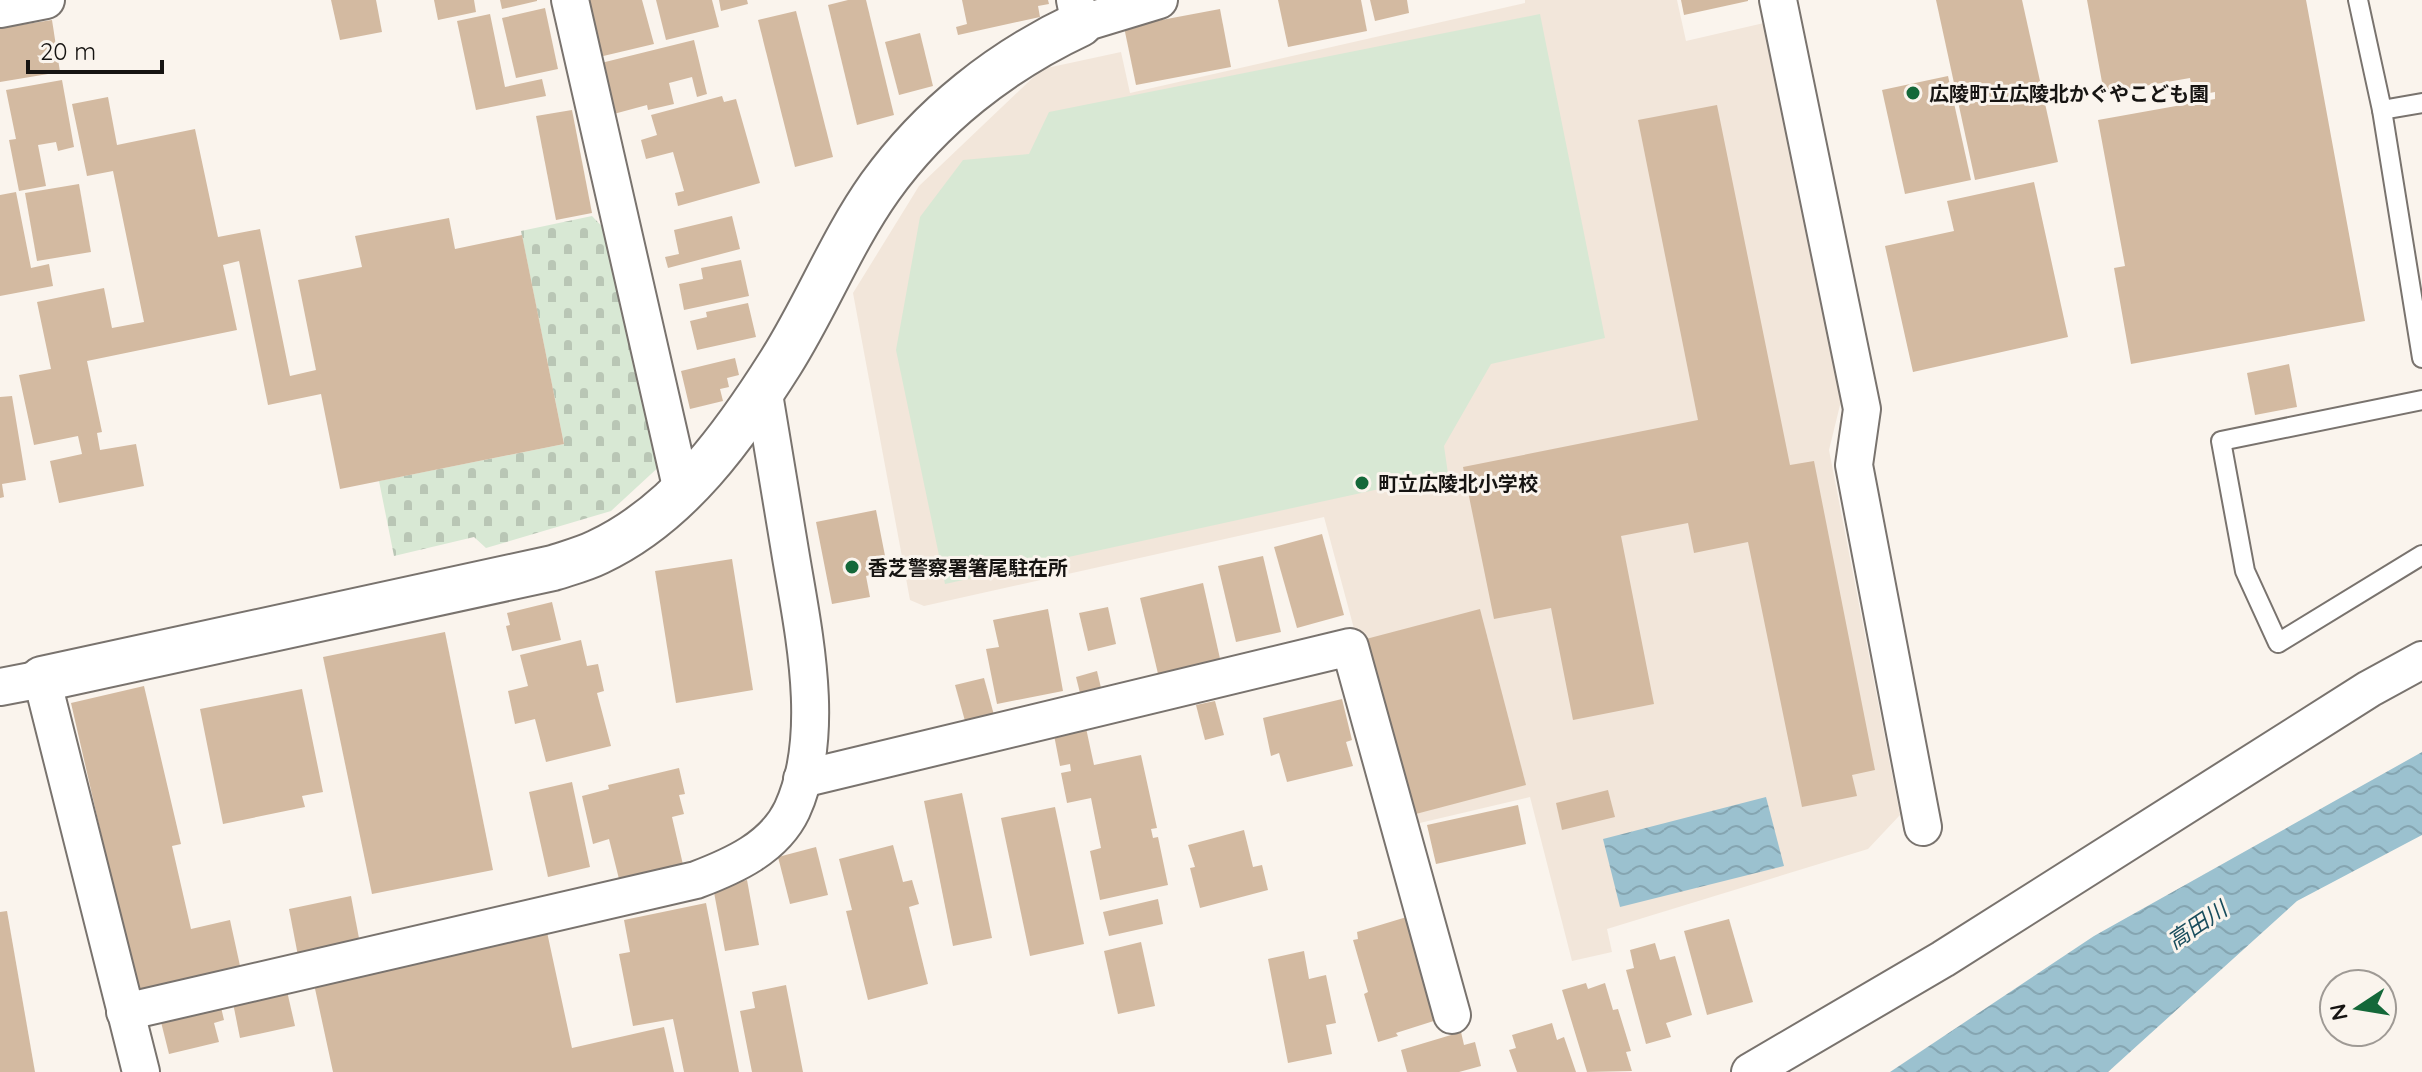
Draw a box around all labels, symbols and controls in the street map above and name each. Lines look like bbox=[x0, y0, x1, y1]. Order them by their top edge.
scale bar bbox=[28, 24, 162, 74]
text: 20 m bbox=[40, 36, 96, 66]
place label: 広陵町立広陵北かぐやこども園 bbox=[1929, 81, 2209, 106]
marker: 広陵町立広陵北かぐやこども園 bbox=[1904, 84, 1922, 102]
place label: 町立広陵北小学校 bbox=[1378, 471, 1538, 496]
marker: 町立広陵北小学校 bbox=[1353, 474, 1371, 492]
place label: 香芝警察署箸尾駐在所 bbox=[868, 555, 1068, 580]
marker: 香芝警察署箸尾駐在所 bbox=[843, 558, 861, 576]
water label: 高田川 bbox=[2162, 894, 2234, 955]
north arrow bbox=[2318, 968, 2398, 1048]
text: N bbox=[2323, 1001, 2354, 1023]

